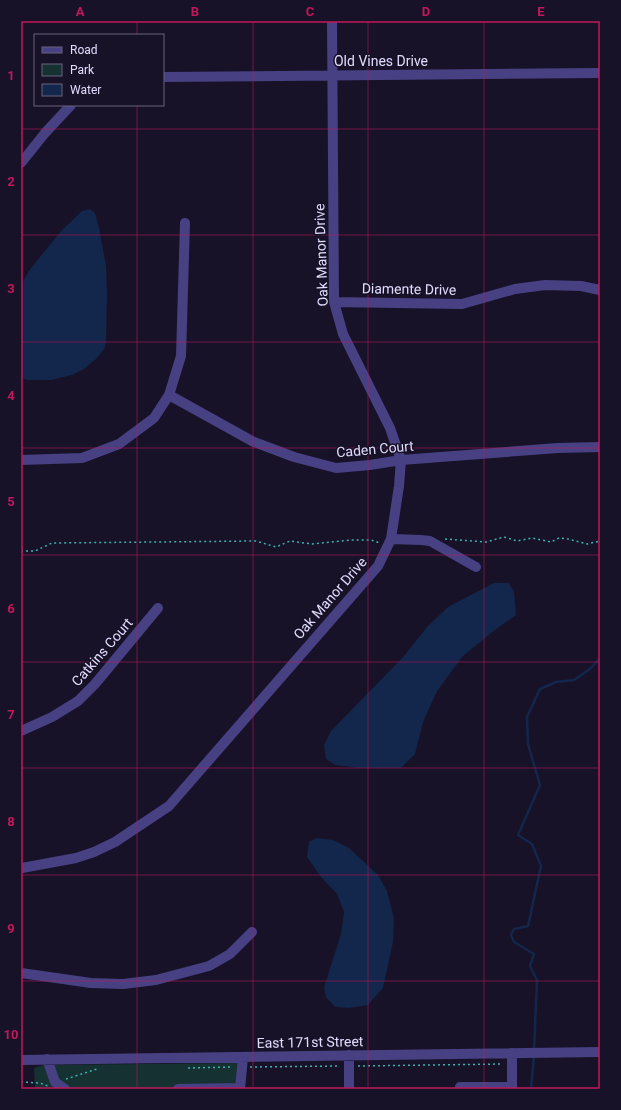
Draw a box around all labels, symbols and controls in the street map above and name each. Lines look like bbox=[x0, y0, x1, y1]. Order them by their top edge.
text: A bbox=[76, 4, 85, 19]
text: B bbox=[191, 4, 199, 19]
text: C bbox=[306, 4, 315, 19]
text: D bbox=[422, 4, 430, 19]
text: E bbox=[537, 4, 545, 19]
legend bbox=[34, 34, 164, 106]
text: Road bbox=[70, 43, 98, 57]
street label: Old Vines Drive bbox=[334, 53, 428, 69]
text: Park bbox=[70, 63, 95, 77]
text: 1 bbox=[7, 68, 15, 83]
text: Water bbox=[70, 83, 101, 97]
text: 2 bbox=[7, 174, 15, 189]
street label: Oak Manor Drive bbox=[311, 203, 331, 307]
street label: Diamente Drive bbox=[362, 280, 456, 298]
text: 3 bbox=[7, 281, 15, 296]
text: 4 bbox=[7, 388, 15, 403]
street label: Caden Court bbox=[336, 438, 415, 460]
text: 5 bbox=[7, 494, 15, 509]
street label: Oak Manor Drive bbox=[290, 554, 370, 642]
text: 6 bbox=[7, 601, 15, 616]
street label: Catkins Court bbox=[68, 614, 136, 689]
text: 7 bbox=[7, 707, 15, 722]
text: 8 bbox=[7, 814, 15, 829]
text: 9 bbox=[7, 921, 15, 936]
text: 10 bbox=[4, 1027, 18, 1042]
street label: East 171st Street bbox=[257, 1033, 364, 1051]

